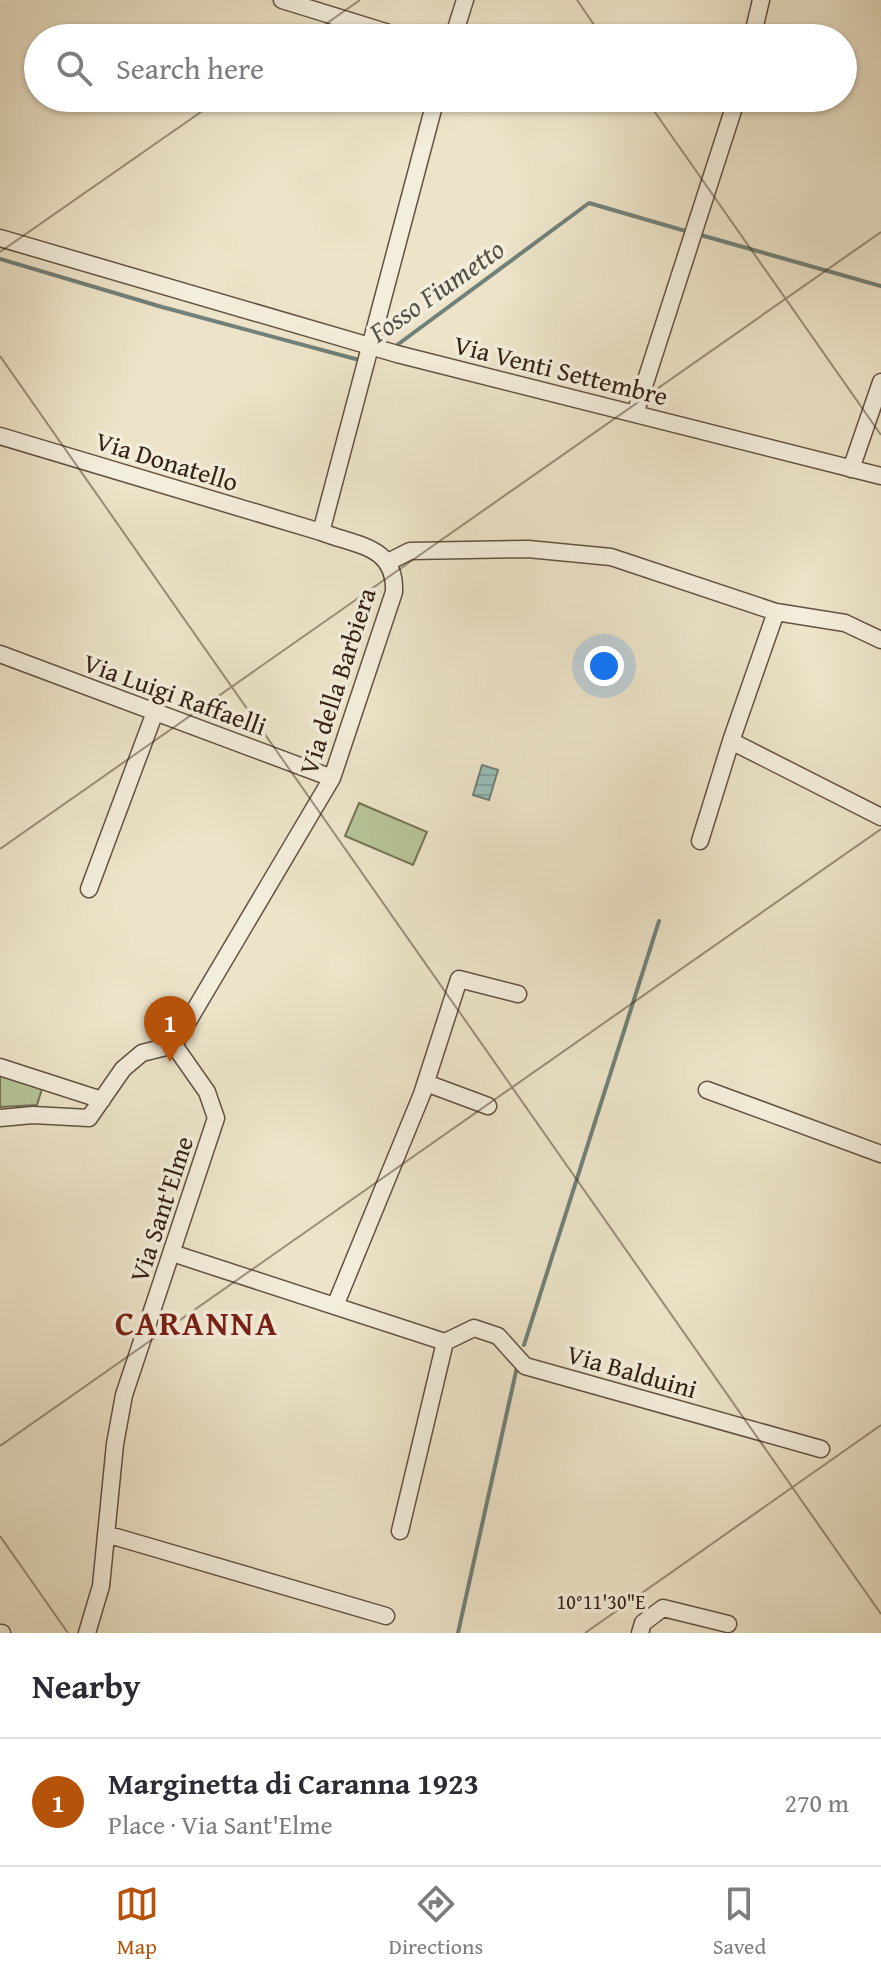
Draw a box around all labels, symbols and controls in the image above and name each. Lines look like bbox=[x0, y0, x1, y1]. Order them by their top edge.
search box bbox=[24, 24, 857, 112]
icon: search bbox=[52, 46, 96, 90]
text: Search here bbox=[116, 46, 264, 90]
water label: Fosso Fiumetto bbox=[359, 228, 512, 352]
street label: Via Venti Settembre bbox=[450, 325, 672, 415]
street label: Via Donatello bbox=[91, 421, 243, 501]
street label: Via della Barbiera bbox=[288, 582, 386, 780]
street label: Via Luigi Raffaelli bbox=[78, 643, 272, 745]
your location bbox=[584, 646, 624, 686]
pin: 1 bbox=[144, 996, 196, 1062]
street label: Via Sant'Elme bbox=[119, 1131, 203, 1287]
district label: CARANNA bbox=[115, 1298, 279, 1347]
street label: Via Balduini bbox=[562, 1334, 702, 1408]
text: 10°11'30"E bbox=[557, 1587, 645, 1616]
text: Nearby bbox=[32, 1661, 141, 1710]
text: Marginetta di Caranna 1923 bbox=[108, 1761, 479, 1805]
text: 1 bbox=[51, 1783, 65, 1822]
text: 270 m bbox=[784, 1783, 849, 1822]
text: Place · Via Sant'Elme bbox=[108, 1805, 333, 1844]
tab: Map bbox=[115, 1882, 159, 1962]
tab: Directions bbox=[389, 1882, 483, 1962]
tab: Saved bbox=[713, 1882, 766, 1962]

